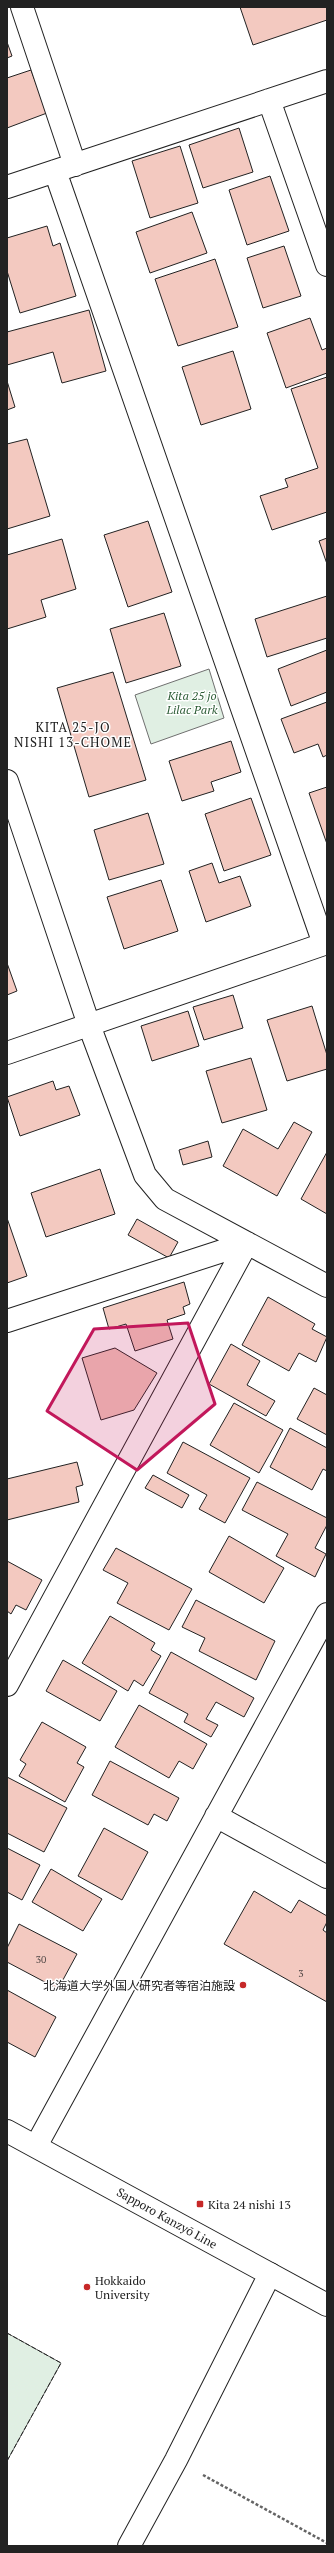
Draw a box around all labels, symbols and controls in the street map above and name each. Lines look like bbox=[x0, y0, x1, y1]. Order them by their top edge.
park label: Kita 25 jo Lilac Park bbox=[165, 688, 218, 717]
district label: KITA 25-JO NISHI 13-CHOME bbox=[14, 718, 132, 751]
house number: 30 bbox=[36, 1953, 46, 1966]
house number: 3 bbox=[298, 1967, 304, 1980]
place label: 北海道大学外国人研究者等宿泊施設 bbox=[43, 1978, 235, 1993]
marker: 北海道大学外国人研究者等宿泊施設 bbox=[238, 1980, 248, 1990]
street label: Sapporo Kanzyō Line bbox=[114, 2184, 220, 2252]
place label: Kita 24 nishi 13 bbox=[208, 2197, 291, 2212]
marker: Kita 24 nishi 13 bbox=[195, 2199, 205, 2209]
place label: Hokkaido University bbox=[95, 2273, 151, 2302]
marker: Hokkaido University bbox=[82, 2282, 92, 2292]

